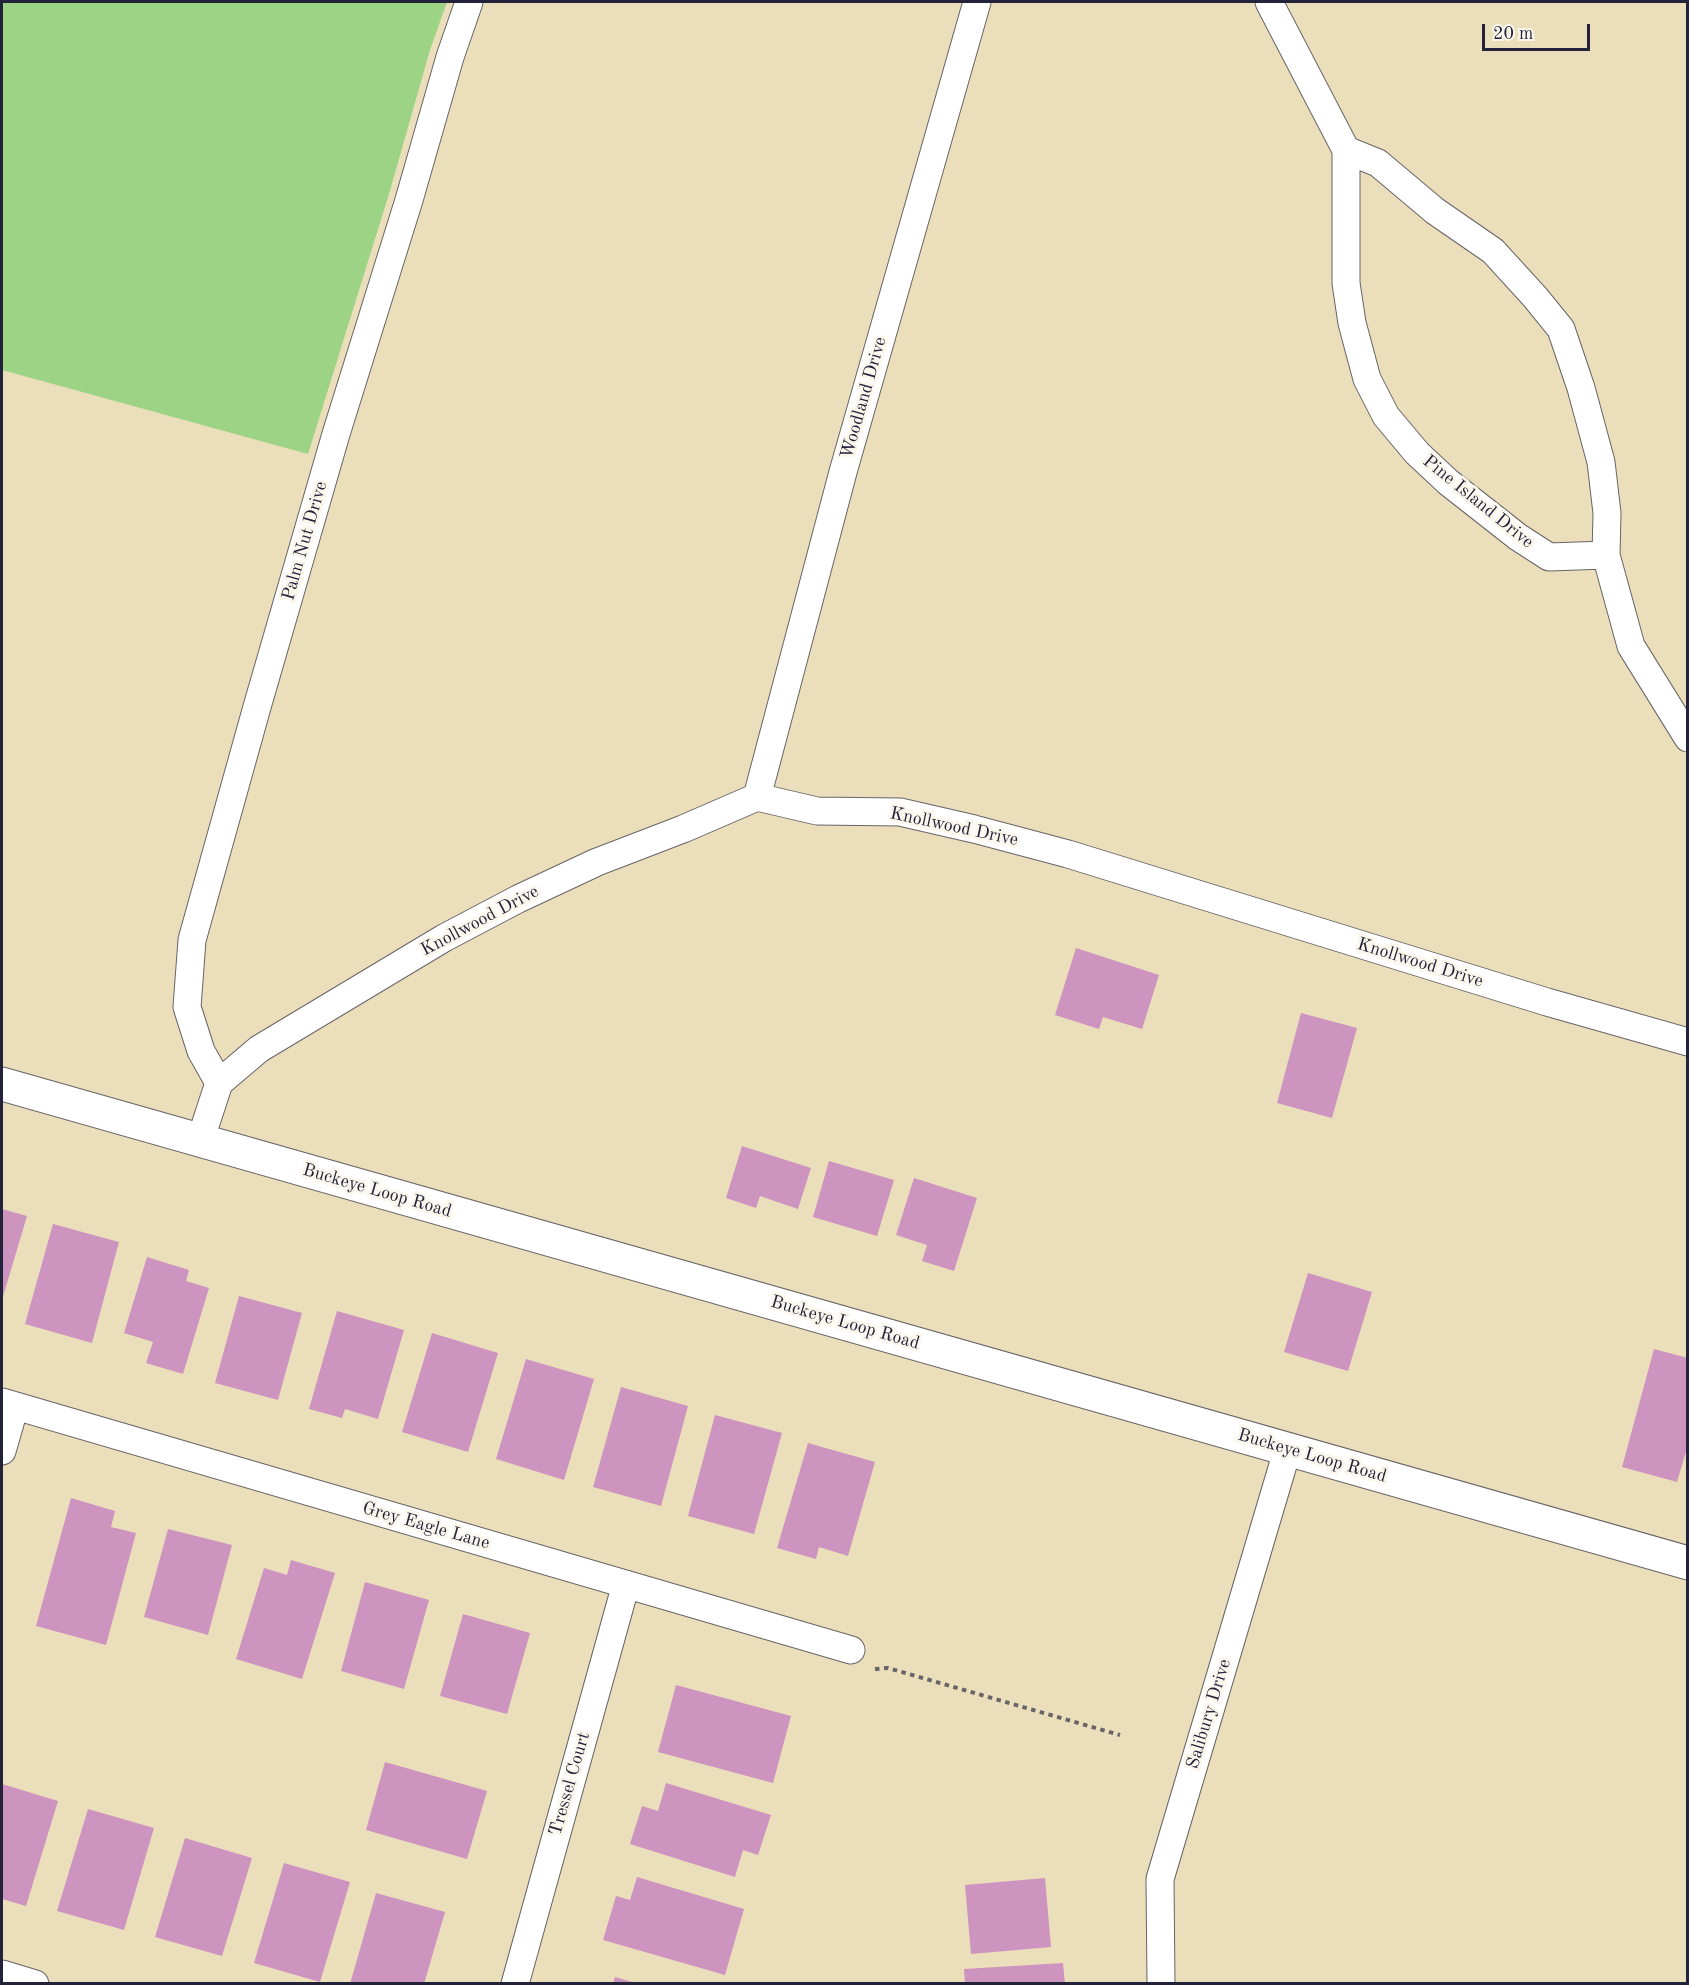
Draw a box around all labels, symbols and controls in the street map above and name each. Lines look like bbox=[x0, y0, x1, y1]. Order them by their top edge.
scale bar bbox=[1485, 12, 1593, 50]
text: 20 m bbox=[1493, 25, 1533, 43]
street label: Woodland Drive bbox=[836, 335, 892, 461]
street label: Pine Island Drive bbox=[1418, 451, 1538, 553]
street label: Palm Nut Drive bbox=[278, 479, 332, 603]
street label: Knollwood Drive bbox=[888, 803, 1020, 851]
street label: Knollwood Drive bbox=[417, 881, 543, 961]
street label: Knollwood Drive bbox=[1354, 934, 1486, 992]
street label: Buckeye Loop Road bbox=[300, 1159, 454, 1223]
street label: Buckeye Loop Road bbox=[768, 1291, 922, 1355]
street label: Buckeye Loop Road bbox=[1235, 1424, 1389, 1488]
street label: Grey Eagle Lane bbox=[360, 1498, 492, 1554]
street label: Salibury Drive bbox=[1182, 1656, 1236, 1772]
street label: Tressel Court bbox=[545, 1730, 595, 1838]

